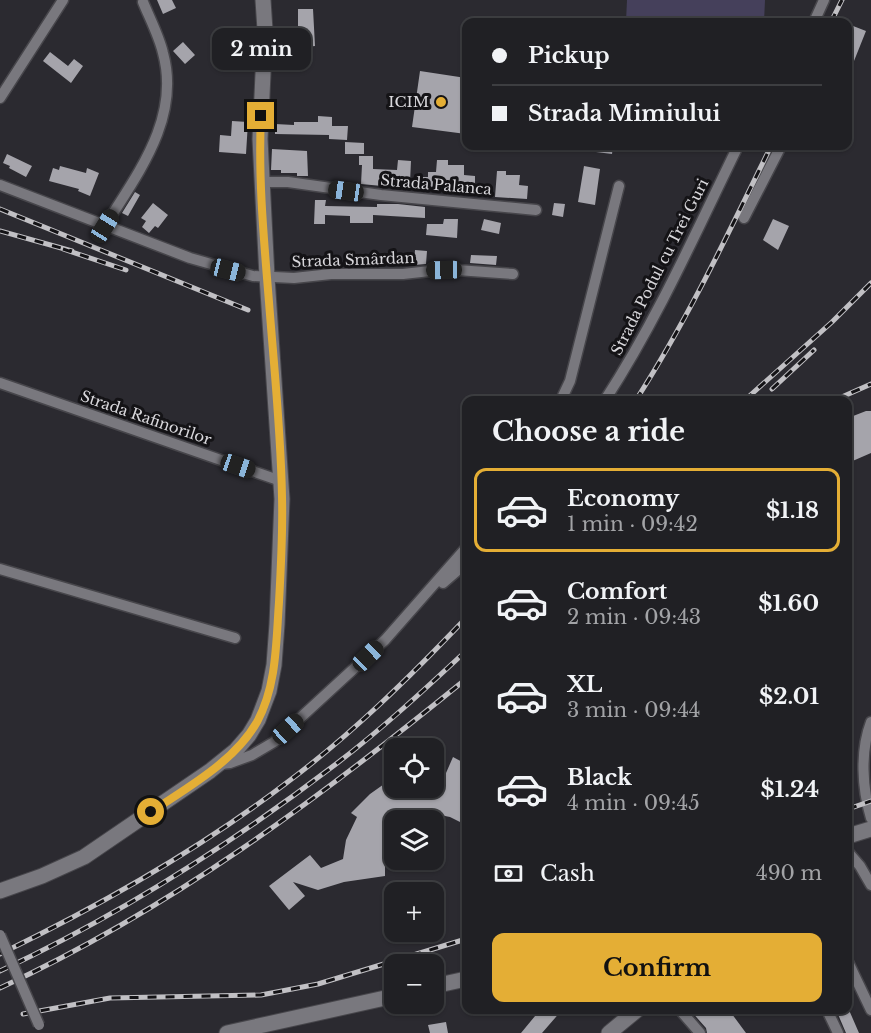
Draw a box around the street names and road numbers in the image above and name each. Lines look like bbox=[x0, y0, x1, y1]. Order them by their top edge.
street label: Strada Palanca bbox=[380, 170, 493, 199]
street label: Strada Podul cu Trei Guri bbox=[607, 175, 712, 358]
street label: Strada Smârdan bbox=[291, 248, 415, 271]
street label: Strada Rafinorilor bbox=[78, 386, 215, 449]

